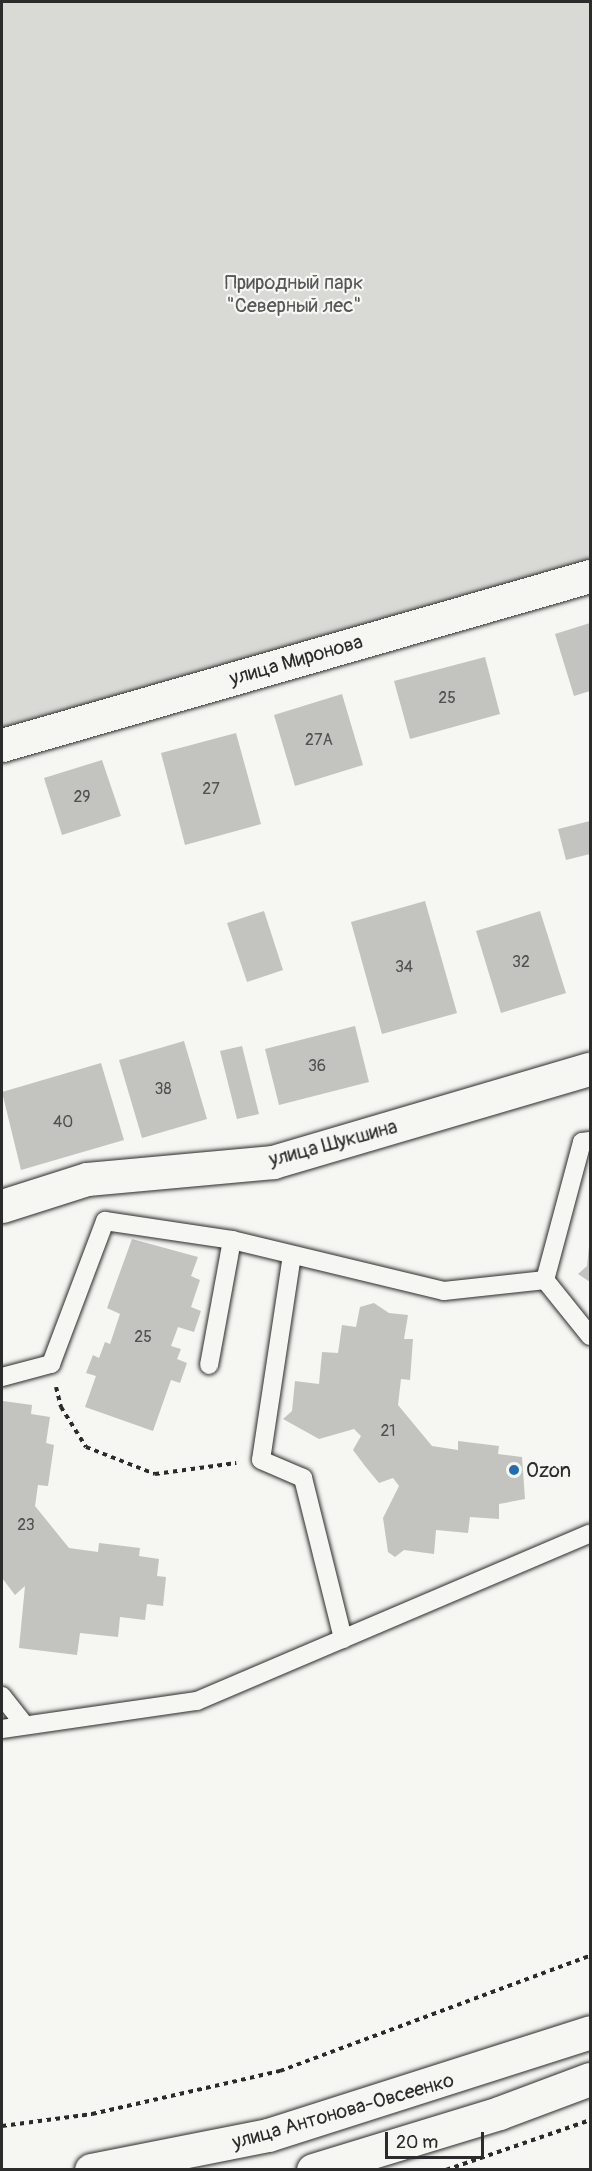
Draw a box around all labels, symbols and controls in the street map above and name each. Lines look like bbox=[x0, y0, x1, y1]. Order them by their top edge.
park label: Природный парк "Северный лес" bbox=[225, 271, 363, 318]
street label: улица Миронова bbox=[227, 630, 365, 690]
house number: 25 bbox=[438, 688, 456, 708]
house number: 27А bbox=[305, 730, 333, 750]
house number: 27 bbox=[202, 779, 220, 799]
house number: 29 bbox=[73, 787, 91, 807]
house number: 32 bbox=[512, 952, 530, 972]
house number: 34 bbox=[395, 957, 413, 977]
house number: 36 bbox=[308, 1056, 326, 1076]
house number: 38 bbox=[155, 1079, 171, 1099]
house number: 40 bbox=[53, 1112, 73, 1132]
street label: улица Шукшина bbox=[266, 1114, 400, 1172]
house number: 25 bbox=[134, 1327, 152, 1347]
house number: 21 bbox=[380, 1421, 396, 1441]
place label: Ozon bbox=[526, 1458, 571, 1482]
marker: Ozon bbox=[507, 1463, 521, 1477]
house number: 23 bbox=[17, 1515, 35, 1535]
street label: улица Антонова-Овсеенко bbox=[229, 2068, 457, 2154]
scale bar bbox=[388, 2120, 487, 2158]
text: 20 m bbox=[396, 2131, 438, 2154]

